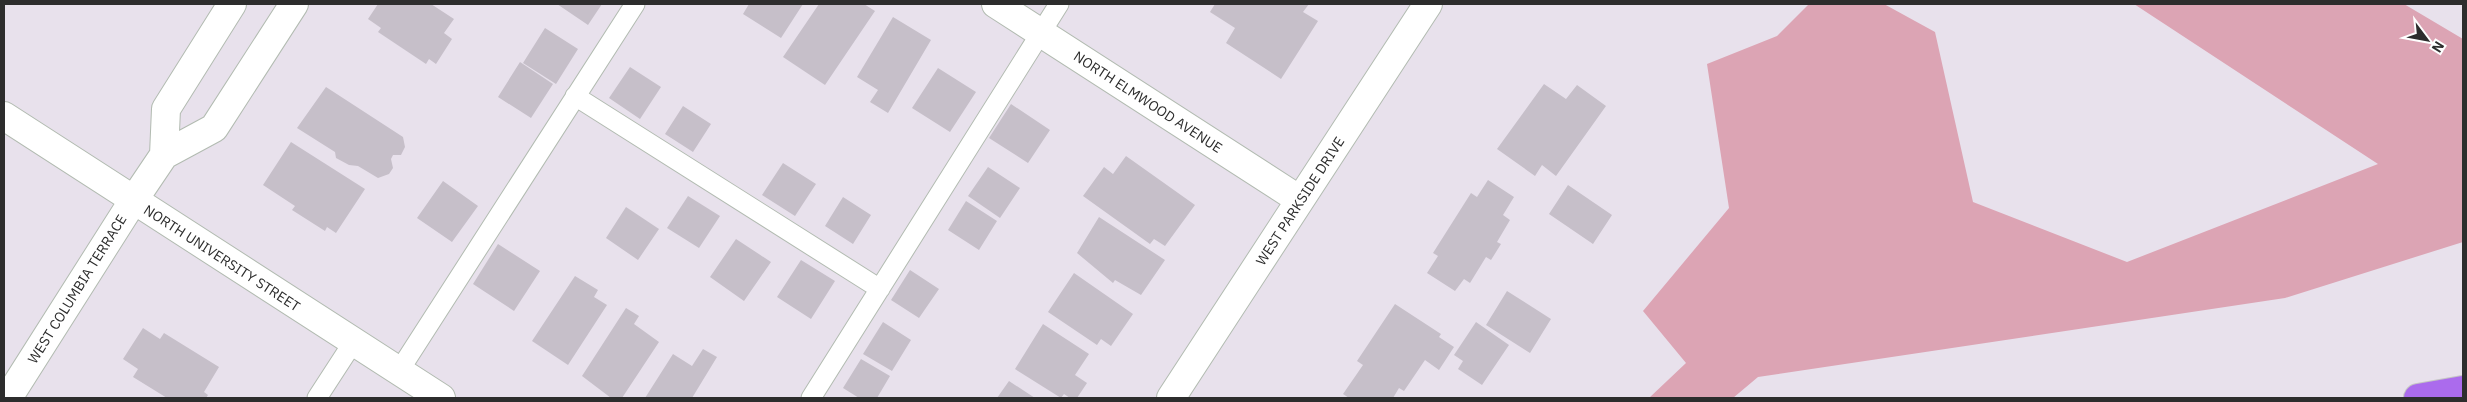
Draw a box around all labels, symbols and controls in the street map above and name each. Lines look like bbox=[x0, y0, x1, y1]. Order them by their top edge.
north arrow bbox=[2402, 15, 2452, 65]
text: N bbox=[2428, 38, 2448, 56]
street label: NORTH ELMWOOD AVENUE bbox=[1070, 47, 1226, 157]
street label: WEST PARKSIDE DRIVE bbox=[1252, 133, 1348, 269]
street label: NORTH UNIVERSITY STREET bbox=[140, 201, 304, 315]
street label: WEST COLUMBIA TERRACE bbox=[24, 211, 130, 367]

